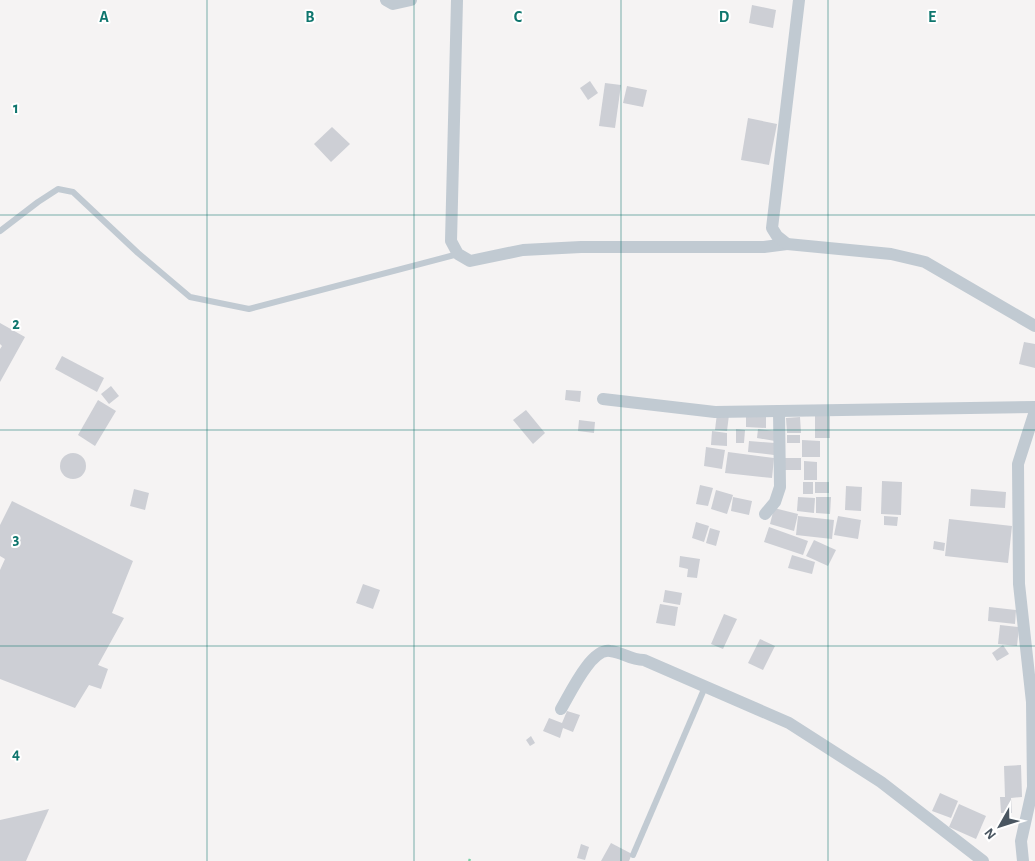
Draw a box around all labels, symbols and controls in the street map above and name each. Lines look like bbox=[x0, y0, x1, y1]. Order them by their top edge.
text: A bbox=[99, 9, 109, 25]
text: B bbox=[305, 9, 315, 25]
text: C bbox=[514, 9, 523, 25]
text: D bbox=[719, 9, 730, 25]
text: E bbox=[928, 9, 936, 25]
text: 1 bbox=[13, 100, 19, 116]
text: 2 bbox=[12, 316, 20, 332]
text: 3 bbox=[13, 531, 20, 547]
text: 4 bbox=[12, 746, 20, 762]
north arrow bbox=[975, 801, 1025, 851]
text: N bbox=[982, 825, 999, 842]

